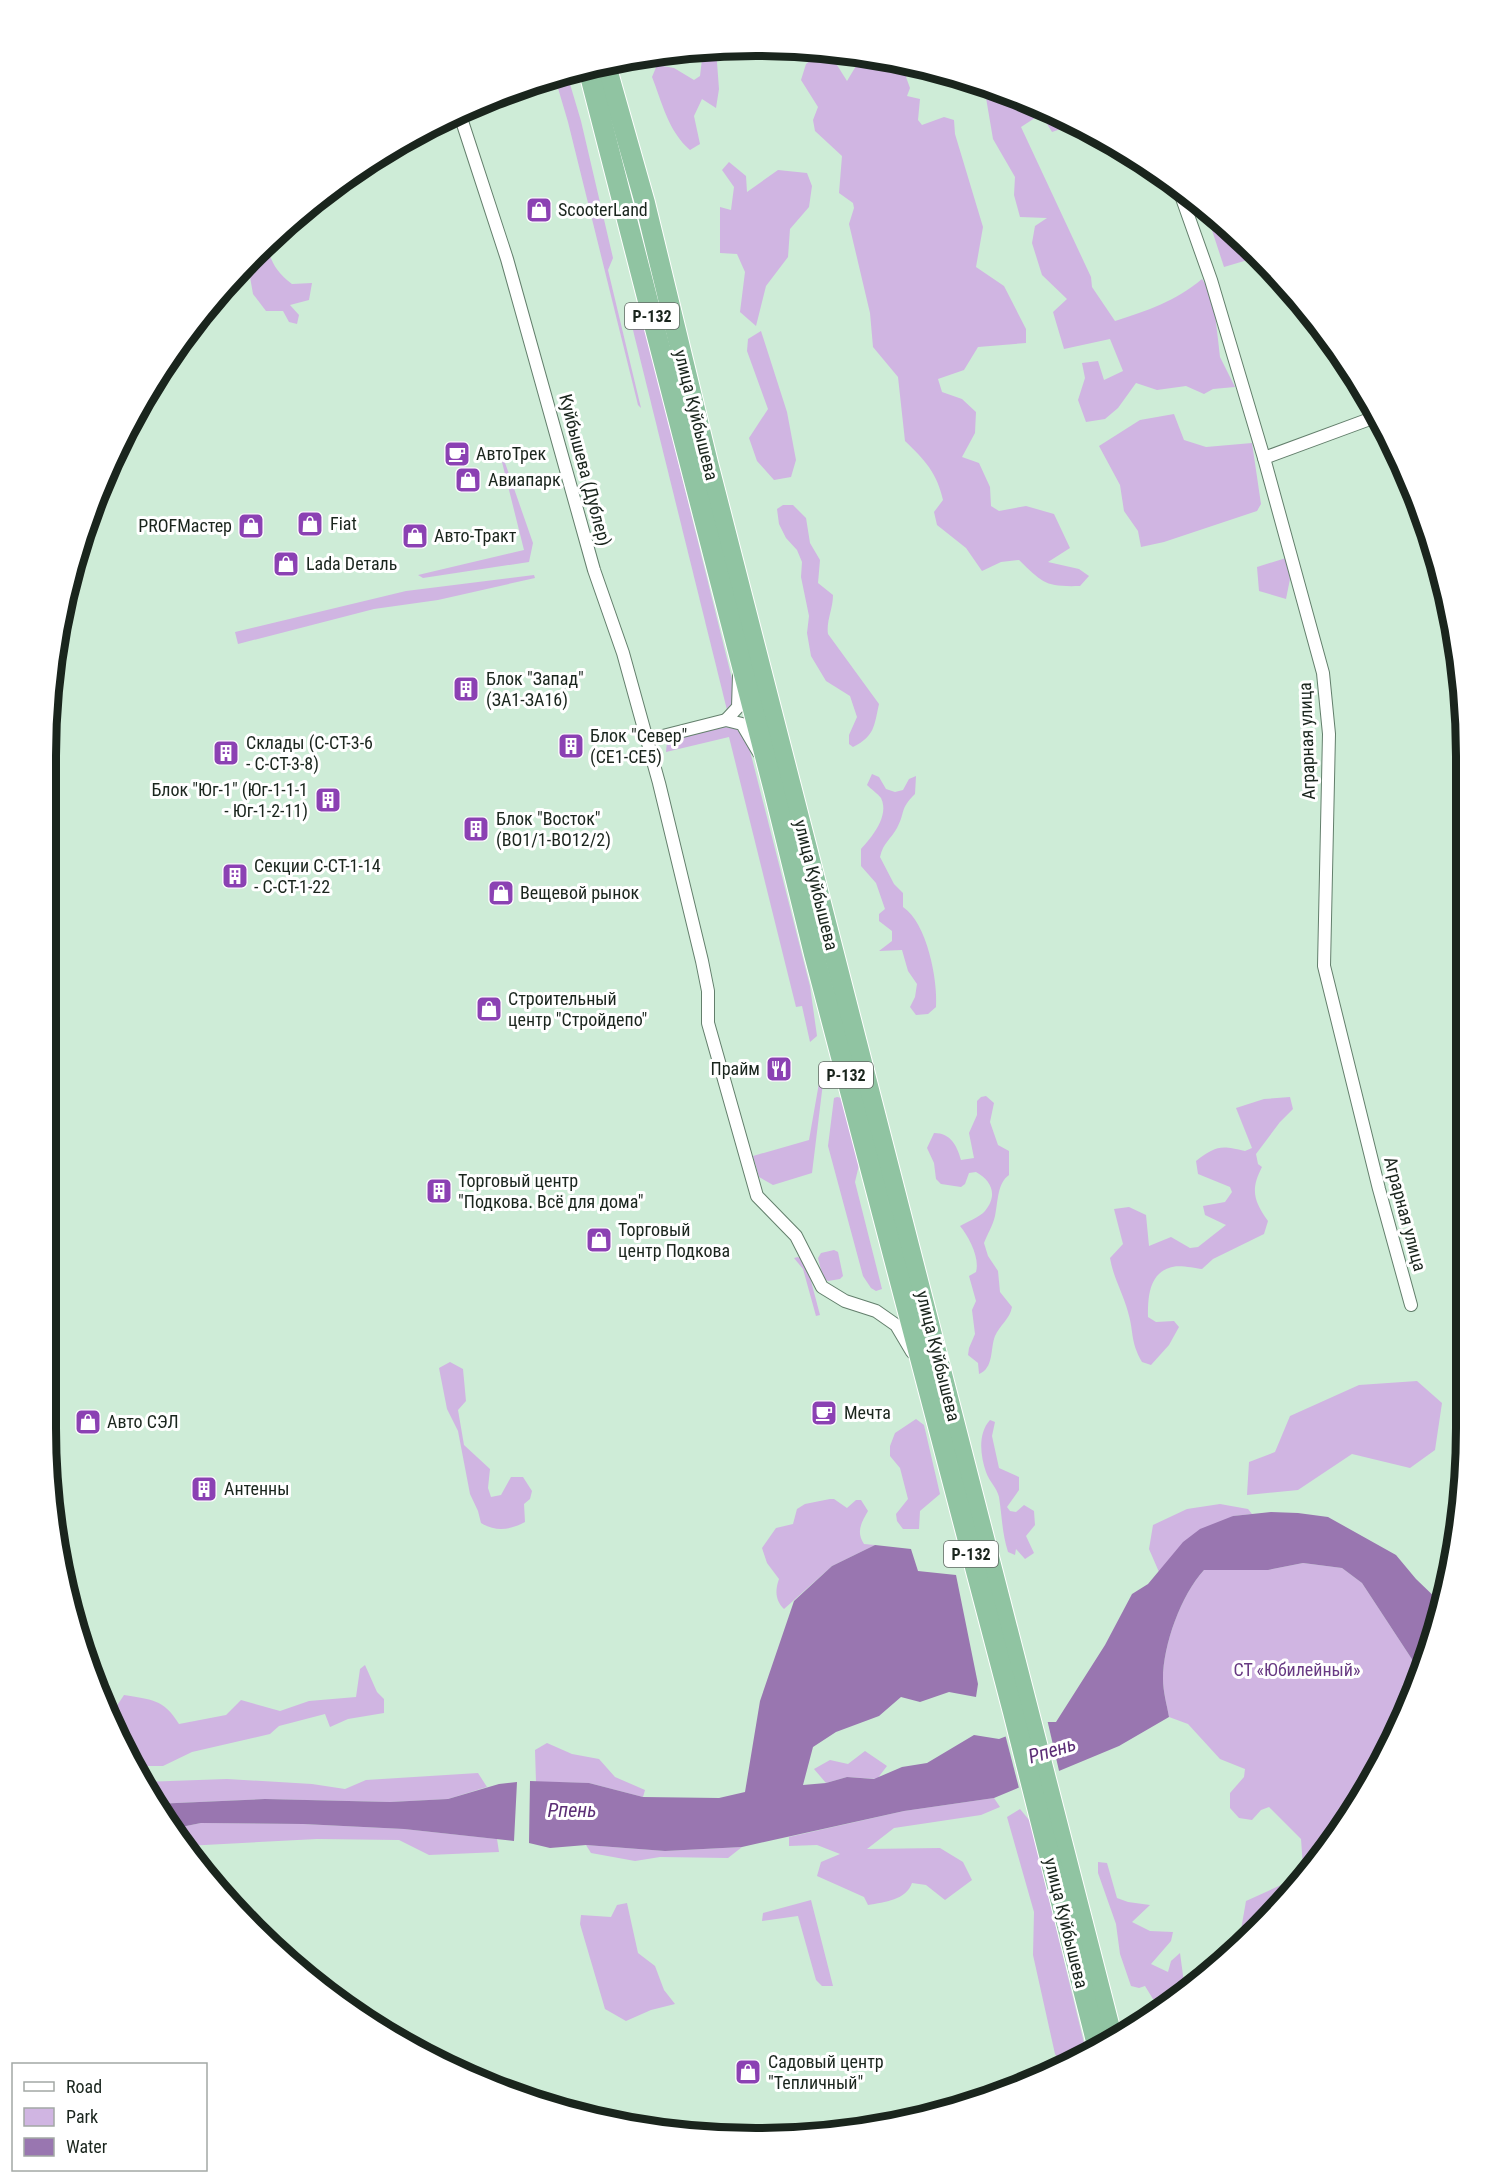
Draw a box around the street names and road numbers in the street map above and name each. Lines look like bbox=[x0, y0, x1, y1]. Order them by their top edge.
road number: Р-132 bbox=[625, 303, 679, 329]
street label: улица Куйбышева bbox=[670, 347, 723, 482]
street label: Куйбышева (Дублер) bbox=[554, 392, 616, 548]
street label: Аграрная улица bbox=[1294, 682, 1319, 800]
street label: улица Куйбышева bbox=[790, 817, 843, 952]
road number: Р-132 bbox=[819, 1062, 873, 1088]
street label: Аграрная улица bbox=[1380, 1154, 1431, 1273]
street label: улица Куйбышева bbox=[912, 1288, 965, 1423]
road number: Р-132 bbox=[944, 1541, 998, 1567]
street label: улица Куйбышева bbox=[1040, 1855, 1093, 1990]

